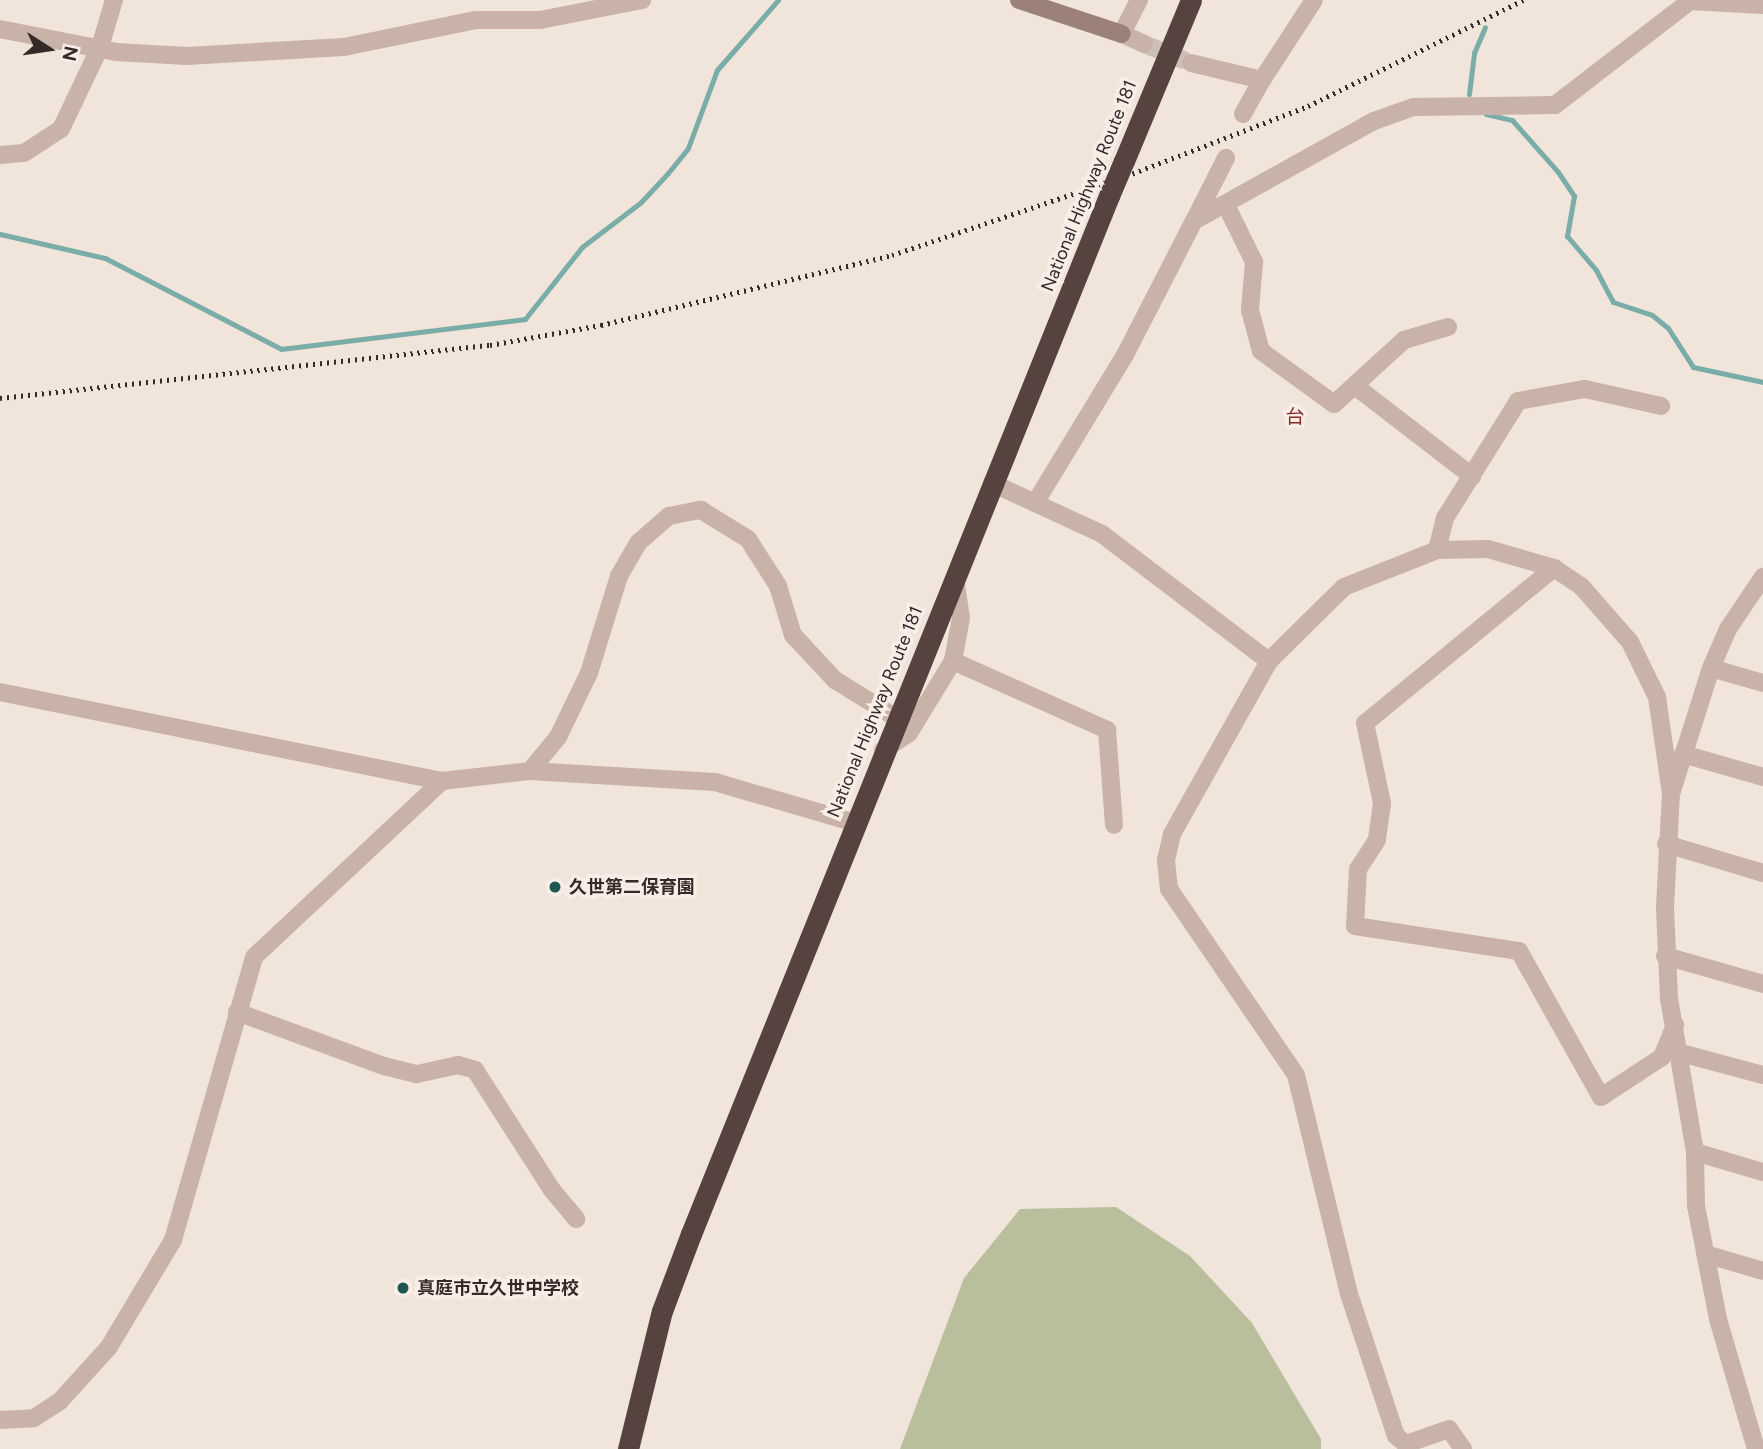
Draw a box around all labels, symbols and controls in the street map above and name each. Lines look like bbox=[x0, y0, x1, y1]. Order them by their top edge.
north arrow bbox=[14, 14, 84, 84]
text: N bbox=[57, 44, 83, 63]
street label: National Highway Route 181 bbox=[1037, 77, 1141, 295]
district label: 台 bbox=[1286, 406, 1304, 428]
street label: National Highway Route 181 bbox=[823, 603, 927, 821]
place label: 久世第二保育園 bbox=[569, 876, 695, 898]
marker: 久世第二保育園 bbox=[547, 879, 563, 895]
place label: 真庭市立久世中学校 bbox=[417, 1277, 579, 1299]
marker: 真庭市立久世中学校 bbox=[395, 1280, 411, 1296]

